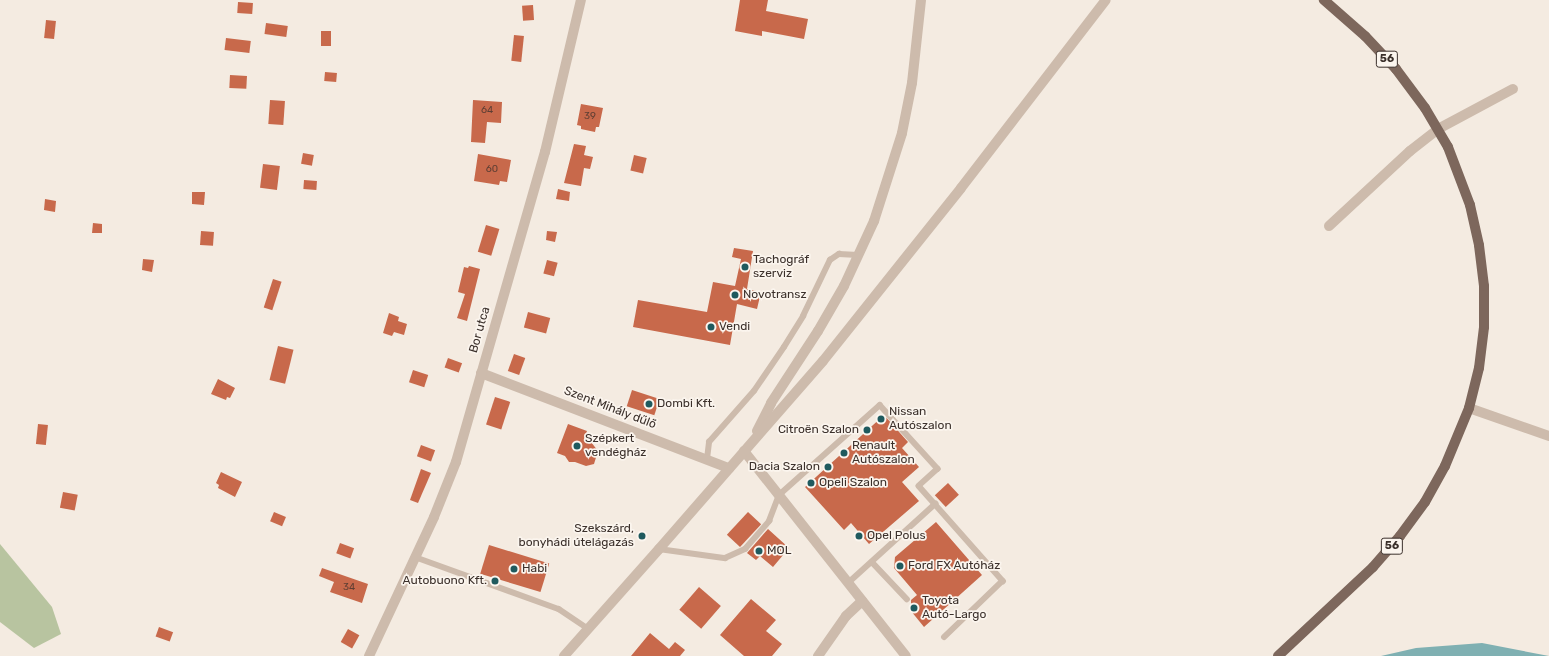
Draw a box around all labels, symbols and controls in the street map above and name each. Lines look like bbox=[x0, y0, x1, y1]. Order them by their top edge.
road number: 56 bbox=[1375, 50, 1399, 68]
house number: 64 bbox=[481, 105, 493, 117]
house number: 39 bbox=[584, 111, 596, 123]
house number: 60 bbox=[486, 164, 498, 176]
place label: Tachográf szerviz bbox=[753, 253, 809, 281]
marker: Tachográf szerviz bbox=[740, 262, 750, 272]
place label: Novotransz bbox=[743, 288, 807, 302]
marker: Novotransz bbox=[730, 290, 740, 300]
street label: Bor utca bbox=[467, 305, 493, 355]
place label: Vendi bbox=[719, 320, 750, 334]
marker: Vendi bbox=[706, 322, 716, 332]
street label: Szent Mihály dűlő bbox=[562, 384, 658, 432]
place label: Dombi Kft. bbox=[657, 397, 715, 411]
marker: Dombi Kft. bbox=[644, 399, 654, 409]
place label: Nissan Autószalon bbox=[889, 405, 952, 433]
marker: Nissan Autószalon bbox=[876, 414, 886, 424]
place label: Citroën Szalon bbox=[778, 423, 859, 437]
marker: Citroën Szalon bbox=[862, 425, 872, 435]
place label: Szépkert vendégház bbox=[585, 432, 646, 460]
place label: Renault Autószalon bbox=[852, 439, 915, 467]
marker: Szépkert vendégház bbox=[572, 441, 582, 451]
marker: Renault Autószalon bbox=[839, 448, 849, 458]
place label: Dacia Szalon bbox=[749, 460, 820, 474]
marker: Dacia Szalon bbox=[823, 462, 833, 472]
place label: Opeli Szalon bbox=[819, 476, 887, 490]
marker: Opeli Szalon bbox=[806, 478, 816, 488]
place label: Szekszárd, bonyhádi útelágazás bbox=[519, 522, 634, 550]
place label: Opel Polus bbox=[867, 529, 926, 543]
marker: Szekszárd, bonyhádi útelágazás bbox=[637, 531, 647, 541]
marker: Opel Polus bbox=[854, 531, 864, 541]
road number: 56 bbox=[1380, 537, 1404, 555]
place label: MOL bbox=[767, 544, 791, 558]
marker: MOL bbox=[754, 546, 764, 556]
place label: Ford FX Autóház bbox=[908, 559, 1001, 573]
marker: Ford FX Autóház bbox=[895, 561, 905, 571]
place label: Habi bbox=[522, 562, 547, 576]
marker: Habi bbox=[509, 564, 519, 574]
place label: Autobuono Kft. bbox=[403, 574, 487, 588]
marker: Autobuono Kft. bbox=[490, 576, 500, 586]
house number: 34 bbox=[343, 582, 355, 594]
place label: Toyota Autó-Largo bbox=[922, 594, 986, 622]
marker: Toyota Autó-Largo bbox=[909, 603, 919, 613]

